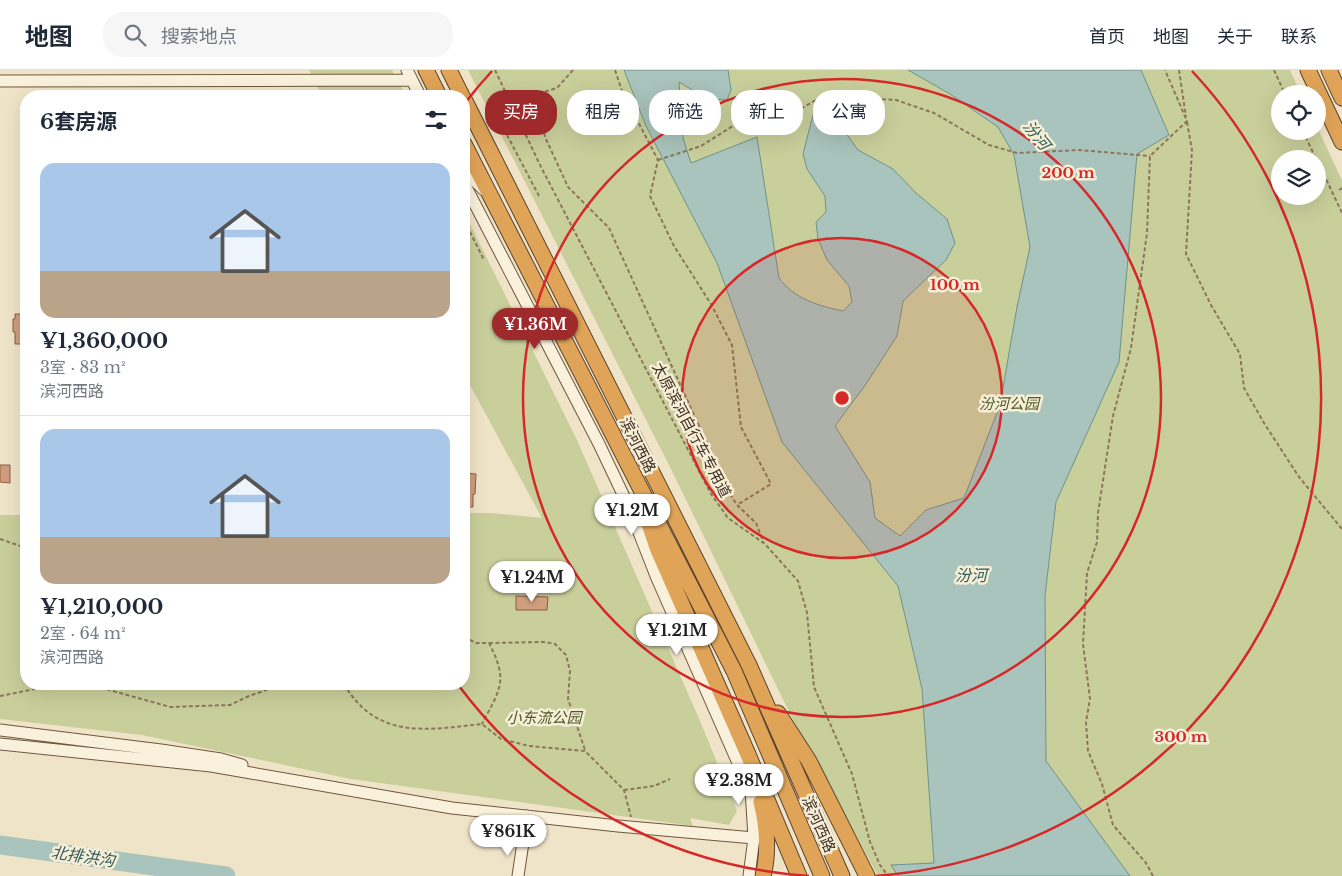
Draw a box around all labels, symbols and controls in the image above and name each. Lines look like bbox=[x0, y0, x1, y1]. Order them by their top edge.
search box bbox=[103, 12, 453, 57]
icon: search bbox=[121, 21, 149, 49]
text: 地图 bbox=[25, 22, 73, 51]
text: 搜索地点 bbox=[161, 25, 237, 48]
text: 首页 bbox=[1089, 26, 1125, 48]
text: 地图 bbox=[1153, 26, 1189, 48]
text: 关于 bbox=[1217, 26, 1253, 48]
text: 联系 bbox=[1281, 26, 1317, 48]
map controls bbox=[1271, 85, 1326, 205]
button: locate bbox=[1271, 85, 1326, 140]
chip: 买房 bbox=[485, 90, 557, 135]
chip: 租房 bbox=[567, 90, 639, 135]
chip: 筛选 bbox=[649, 90, 721, 135]
chip: 新上 bbox=[731, 90, 803, 135]
chip: 公寓 bbox=[813, 90, 885, 135]
icon: filters bbox=[422, 106, 450, 134]
text: 6套房源 bbox=[40, 109, 117, 135]
water label: 汾河 bbox=[1019, 116, 1057, 156]
button: layers bbox=[1271, 150, 1326, 205]
text: 200 m bbox=[1042, 163, 1095, 182]
icon: home bbox=[200, 196, 290, 286]
text: 100 m bbox=[930, 275, 980, 294]
pin: ¥1.36M bbox=[494, 308, 576, 350]
text: ¥1.36M bbox=[503, 314, 567, 334]
text: ¥1,360,000 bbox=[40, 328, 168, 354]
text: 3室 · 83 m² bbox=[40, 357, 125, 377]
street label: 太原滨河自行车专用道 bbox=[648, 359, 736, 501]
text: 滨河西路 bbox=[40, 381, 104, 401]
centre of rings bbox=[833, 389, 851, 407]
park label: 汾河公园 bbox=[979, 394, 1041, 413]
street label: 滨河西路 bbox=[616, 414, 660, 476]
icon: home bbox=[200, 461, 290, 551]
pin: ¥1.2M bbox=[597, 494, 667, 536]
text: ¥1.2M bbox=[605, 500, 659, 520]
pin: ¥1.24M bbox=[491, 560, 573, 603]
water label: 汾河 bbox=[955, 565, 990, 585]
text: ¥1.24M bbox=[500, 567, 564, 587]
text: ¥1,210,000 bbox=[40, 594, 163, 620]
pin: ¥1.21M bbox=[636, 614, 718, 656]
text: ¥1.21M bbox=[647, 620, 707, 640]
text: 2室 · 64 m² bbox=[40, 623, 126, 643]
text: 滨河西路 bbox=[40, 647, 104, 667]
park label: 小东流公园 bbox=[506, 708, 583, 727]
text: 300 m bbox=[1155, 727, 1208, 746]
pin: ¥2.38M bbox=[698, 764, 780, 806]
text: ¥2.38M bbox=[706, 770, 772, 790]
street label: 滨河西路 bbox=[798, 793, 840, 855]
pin: ¥861K bbox=[473, 814, 543, 857]
text: ¥861K bbox=[481, 821, 535, 841]
water label: 北排洪沟 bbox=[50, 842, 118, 871]

